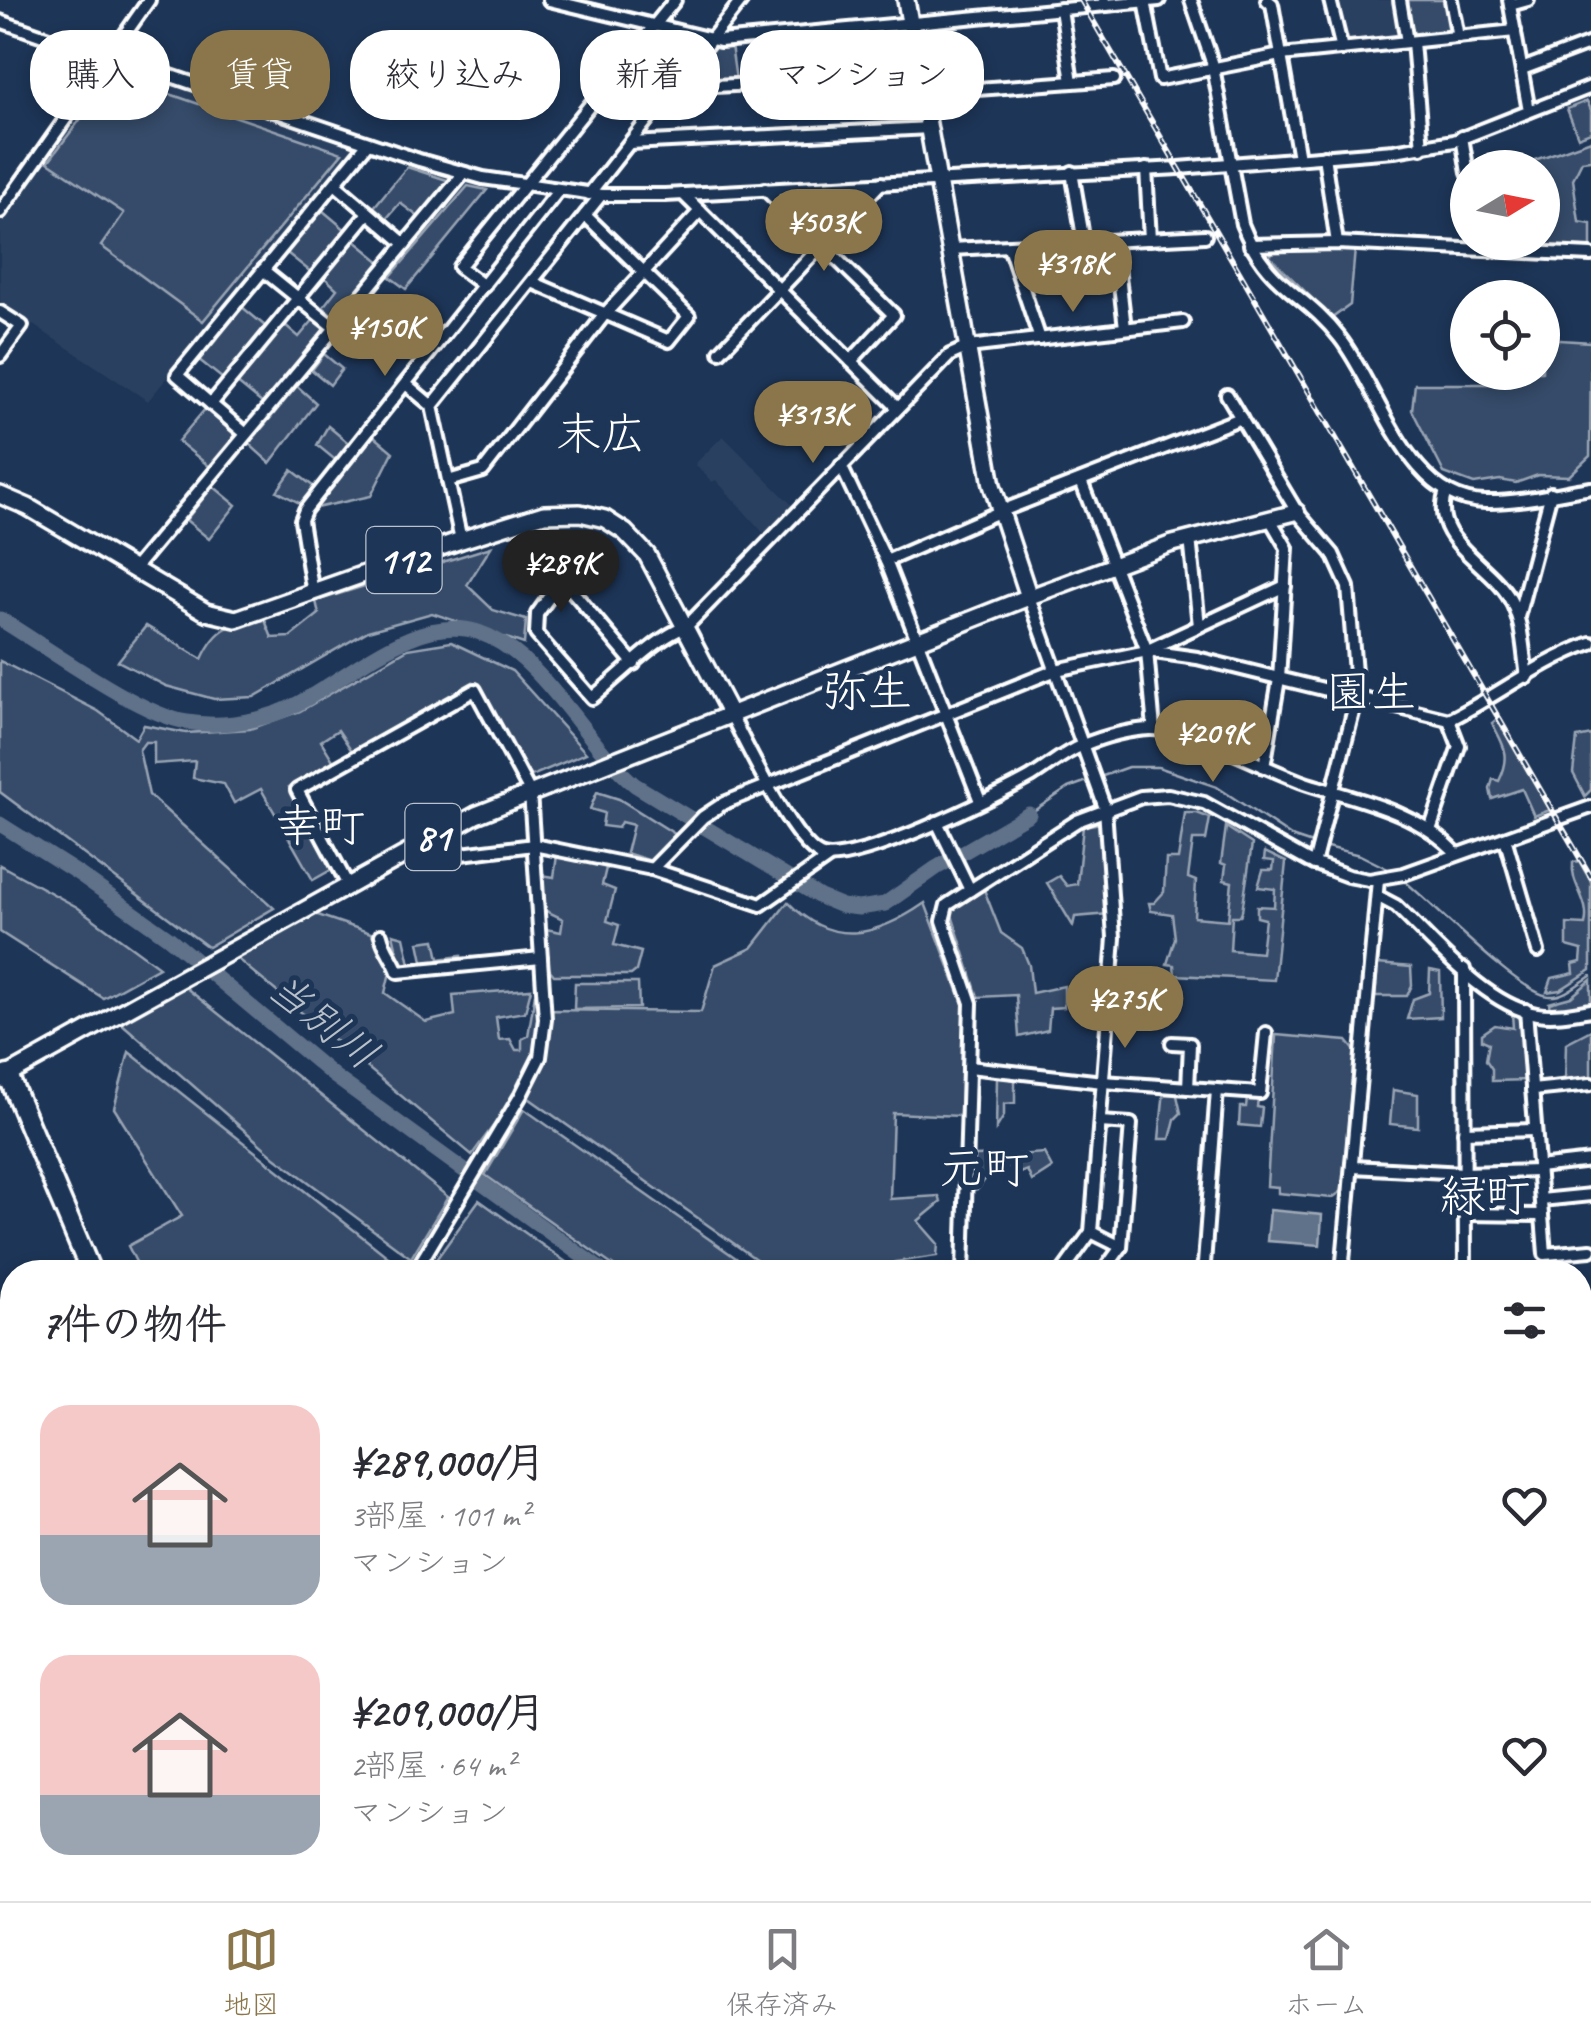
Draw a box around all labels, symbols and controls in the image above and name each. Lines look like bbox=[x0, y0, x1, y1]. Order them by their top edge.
chip: 購入 bbox=[30, 30, 170, 120]
chip: 賃貸 bbox=[190, 30, 330, 120]
chip: 絞り込み bbox=[350, 30, 560, 120]
chip: 新着 bbox=[580, 30, 720, 120]
chip: マンション bbox=[740, 30, 984, 120]
north arrow bbox=[1450, 150, 1560, 260]
map controls bbox=[1450, 150, 1560, 390]
pin: ¥503K bbox=[754, 189, 894, 274]
text: ¥503K bbox=[787, 201, 861, 242]
pin: ¥318K bbox=[1003, 230, 1143, 315]
text: ¥318K bbox=[1036, 242, 1110, 283]
button: locate bbox=[1450, 280, 1560, 390]
pin: ¥150K bbox=[315, 294, 455, 379]
text: ¥150K bbox=[348, 306, 422, 347]
pin: ¥313K bbox=[743, 381, 883, 466]
text: ¥313K bbox=[776, 393, 850, 434]
district label: 末広 bbox=[556, 406, 646, 463]
road number: 112 bbox=[366, 527, 442, 593]
pin: ¥289K bbox=[491, 530, 631, 615]
text: ¥289K bbox=[524, 542, 598, 583]
district label: 弥生 bbox=[822, 663, 912, 720]
district label: 園生 bbox=[1326, 664, 1416, 721]
pin: ¥209K bbox=[1143, 700, 1283, 785]
text: ¥209K bbox=[1176, 712, 1250, 753]
district label: 幸町 bbox=[275, 798, 365, 855]
road number: 81 bbox=[406, 804, 460, 870]
water label: 当別川 bbox=[257, 961, 389, 1081]
pin: ¥275K bbox=[1055, 966, 1195, 1051]
text: ¥275K bbox=[1088, 978, 1162, 1019]
district label: 元町 bbox=[939, 1140, 1029, 1197]
district label: 緑町 bbox=[1440, 1168, 1530, 1225]
icon: filters bbox=[1497, 1293, 1552, 1348]
text: 7件の物件 bbox=[40, 1298, 227, 1351]
text: ¥289,000/月 bbox=[350, 1436, 546, 1489]
icon: home bbox=[120, 1445, 240, 1565]
icon: heart bbox=[1497, 1478, 1552, 1533]
text: 3部屋 · 101 m² bbox=[350, 1495, 529, 1536]
text: マンション bbox=[350, 1542, 509, 1583]
text: ¥209,000/月 bbox=[350, 1686, 546, 1739]
icon: home bbox=[120, 1695, 240, 1815]
icon: heart bbox=[1497, 1728, 1552, 1783]
text: 2部屋 · 64 m² bbox=[350, 1745, 515, 1786]
text: マンション bbox=[350, 1792, 509, 1833]
tab: 地図 bbox=[223, 1922, 279, 2022]
tab: 保存済み bbox=[726, 1922, 838, 2022]
tab: ホーム bbox=[1285, 1922, 1368, 2022]

